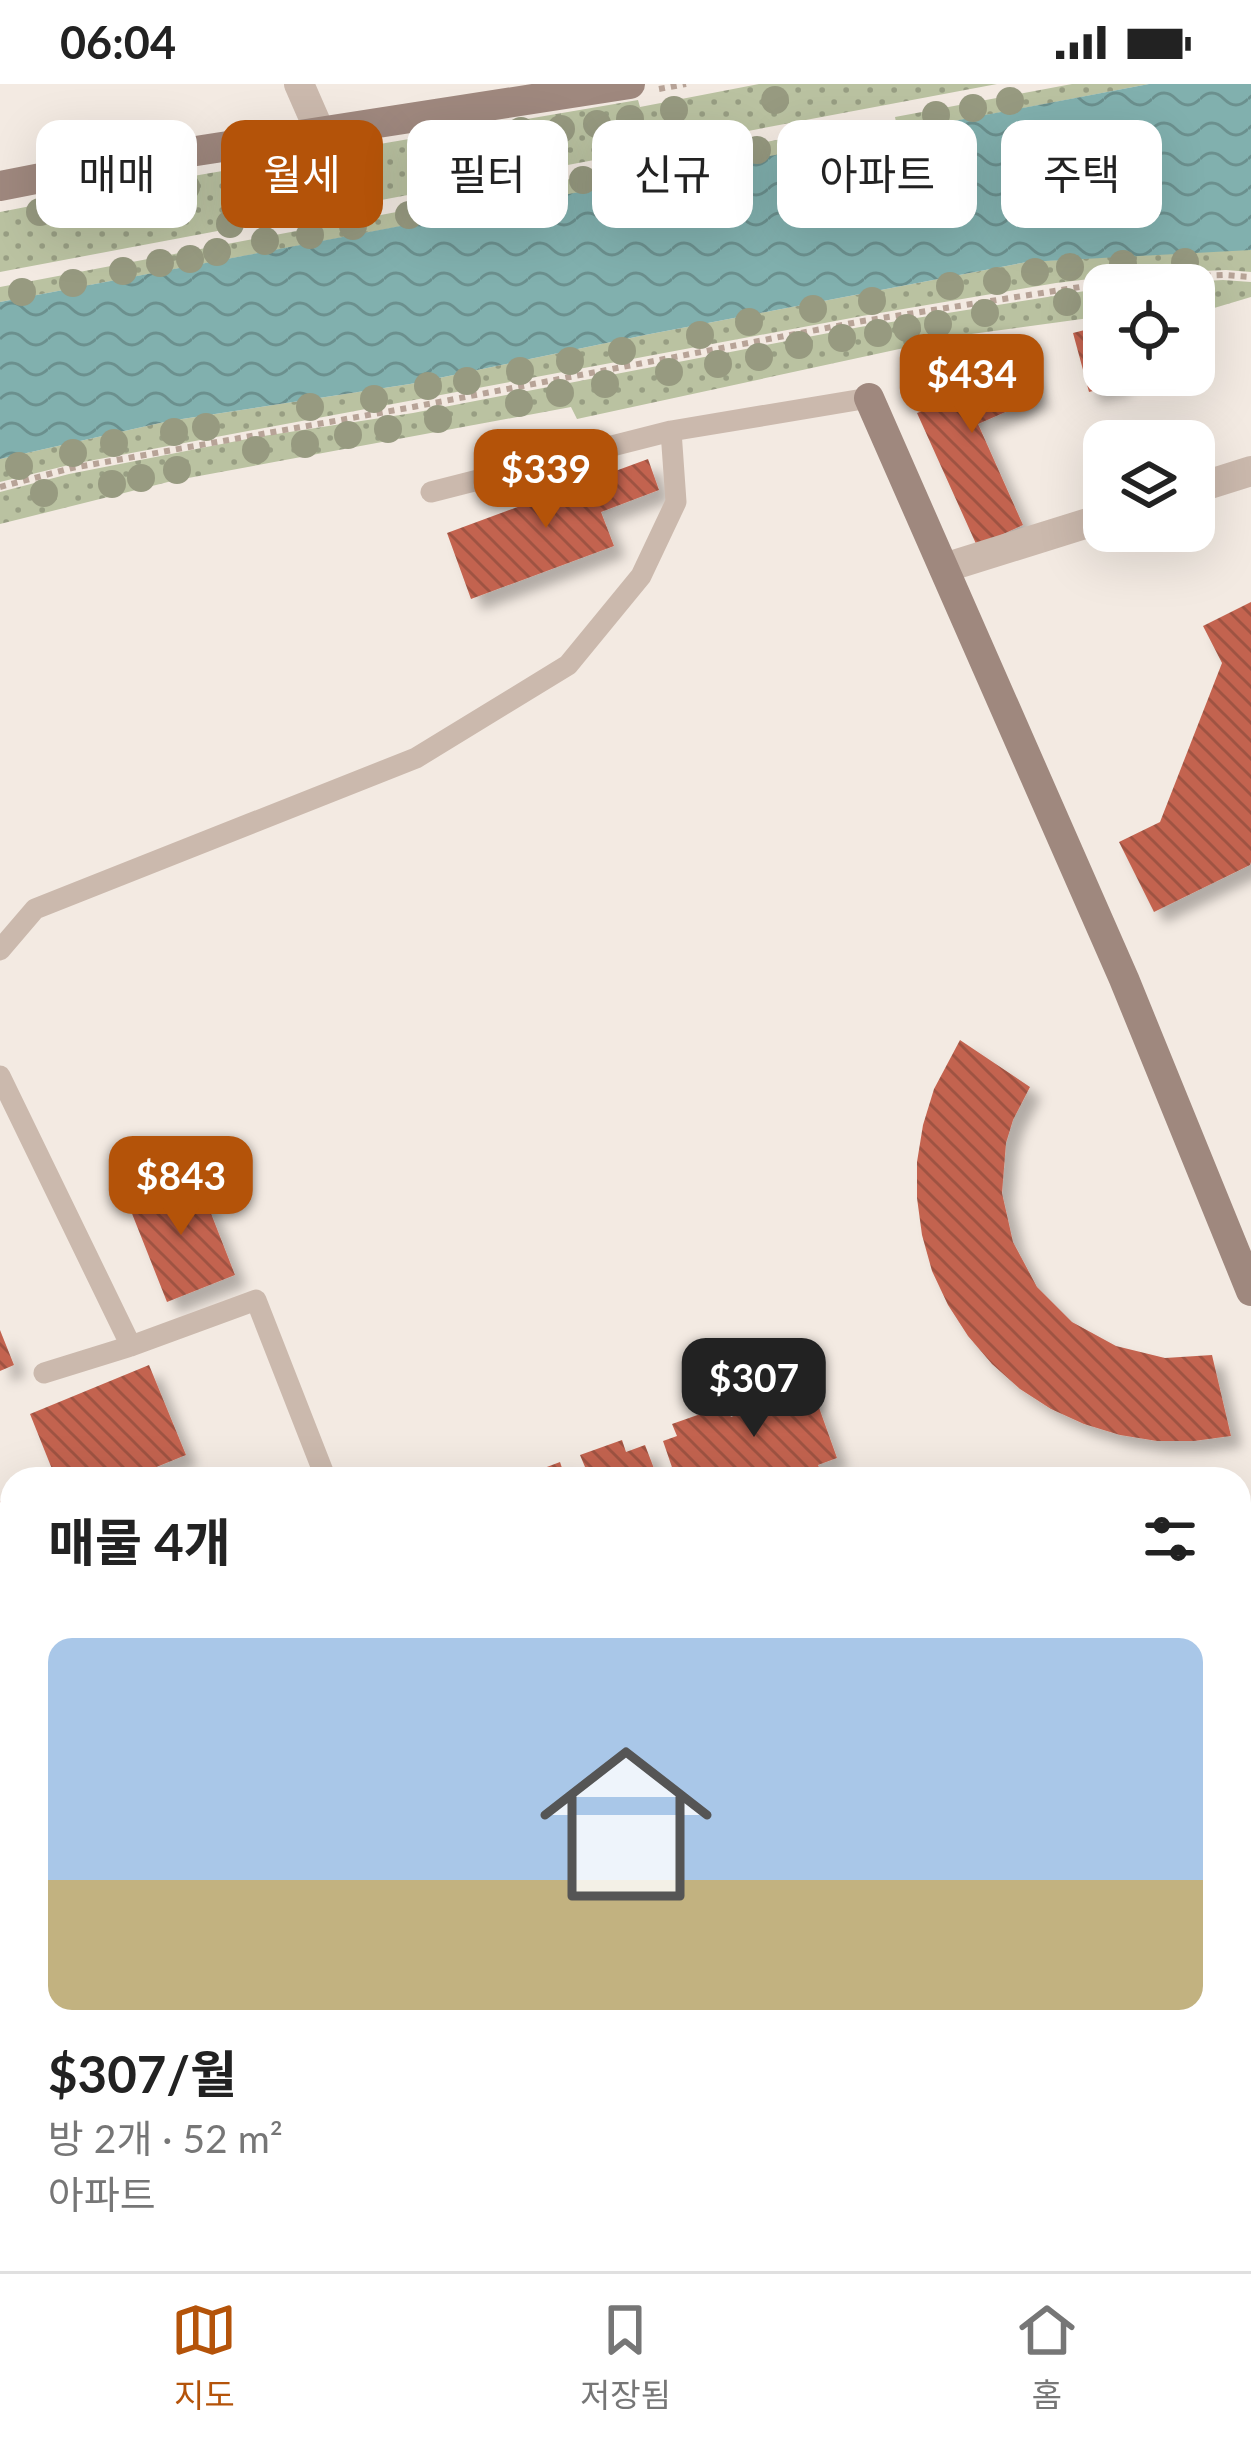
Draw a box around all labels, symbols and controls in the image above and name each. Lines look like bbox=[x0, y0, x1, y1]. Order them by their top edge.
text: 06:04 bbox=[60, 15, 176, 69]
chip: 매매 bbox=[36, 120, 197, 228]
chip: 월세 bbox=[221, 120, 383, 228]
chip: 필터 bbox=[407, 120, 568, 228]
chip: 신규 bbox=[592, 120, 753, 228]
chip: 아파트 bbox=[777, 120, 977, 228]
chip: 주택 bbox=[1001, 120, 1162, 228]
map controls bbox=[1083, 264, 1215, 552]
button: locate bbox=[1083, 264, 1215, 396]
pin: $434 bbox=[901, 334, 1043, 436]
text: $434 bbox=[927, 350, 1017, 396]
button: layers bbox=[1083, 420, 1215, 552]
pin: $339 bbox=[475, 429, 617, 531]
text: $339 bbox=[501, 445, 591, 491]
pin: $843 bbox=[110, 1136, 252, 1238]
text: $843 bbox=[136, 1152, 226, 1198]
pin: $307 bbox=[683, 1338, 825, 1440]
text: $307 bbox=[709, 1354, 799, 1400]
icon: filters bbox=[1137, 1506, 1203, 1572]
text: 매물 4개 bbox=[48, 1511, 231, 1572]
icon: home bbox=[518, 1716, 734, 1932]
text: $307/월 bbox=[48, 2043, 237, 2104]
text: 방 2개 · 52 m² bbox=[48, 2115, 283, 2161]
text: 아파트 bbox=[48, 2171, 156, 2217]
tab: 지도 bbox=[171, 2297, 237, 2417]
tab: 저장됨 bbox=[580, 2297, 671, 2417]
tab: 홈 bbox=[1014, 2297, 1080, 2417]

